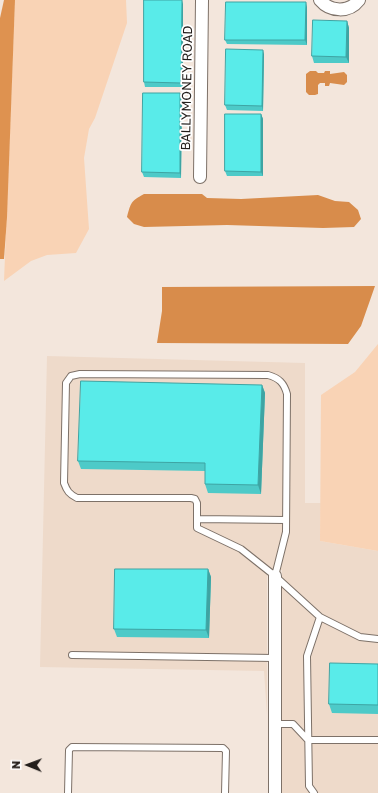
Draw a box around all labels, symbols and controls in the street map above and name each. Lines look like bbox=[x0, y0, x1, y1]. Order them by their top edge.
street label: BALLYMONEY ROAD bbox=[178, 25, 196, 151]
north arrow bbox=[8, 745, 48, 785]
text: N bbox=[9, 760, 22, 769]

